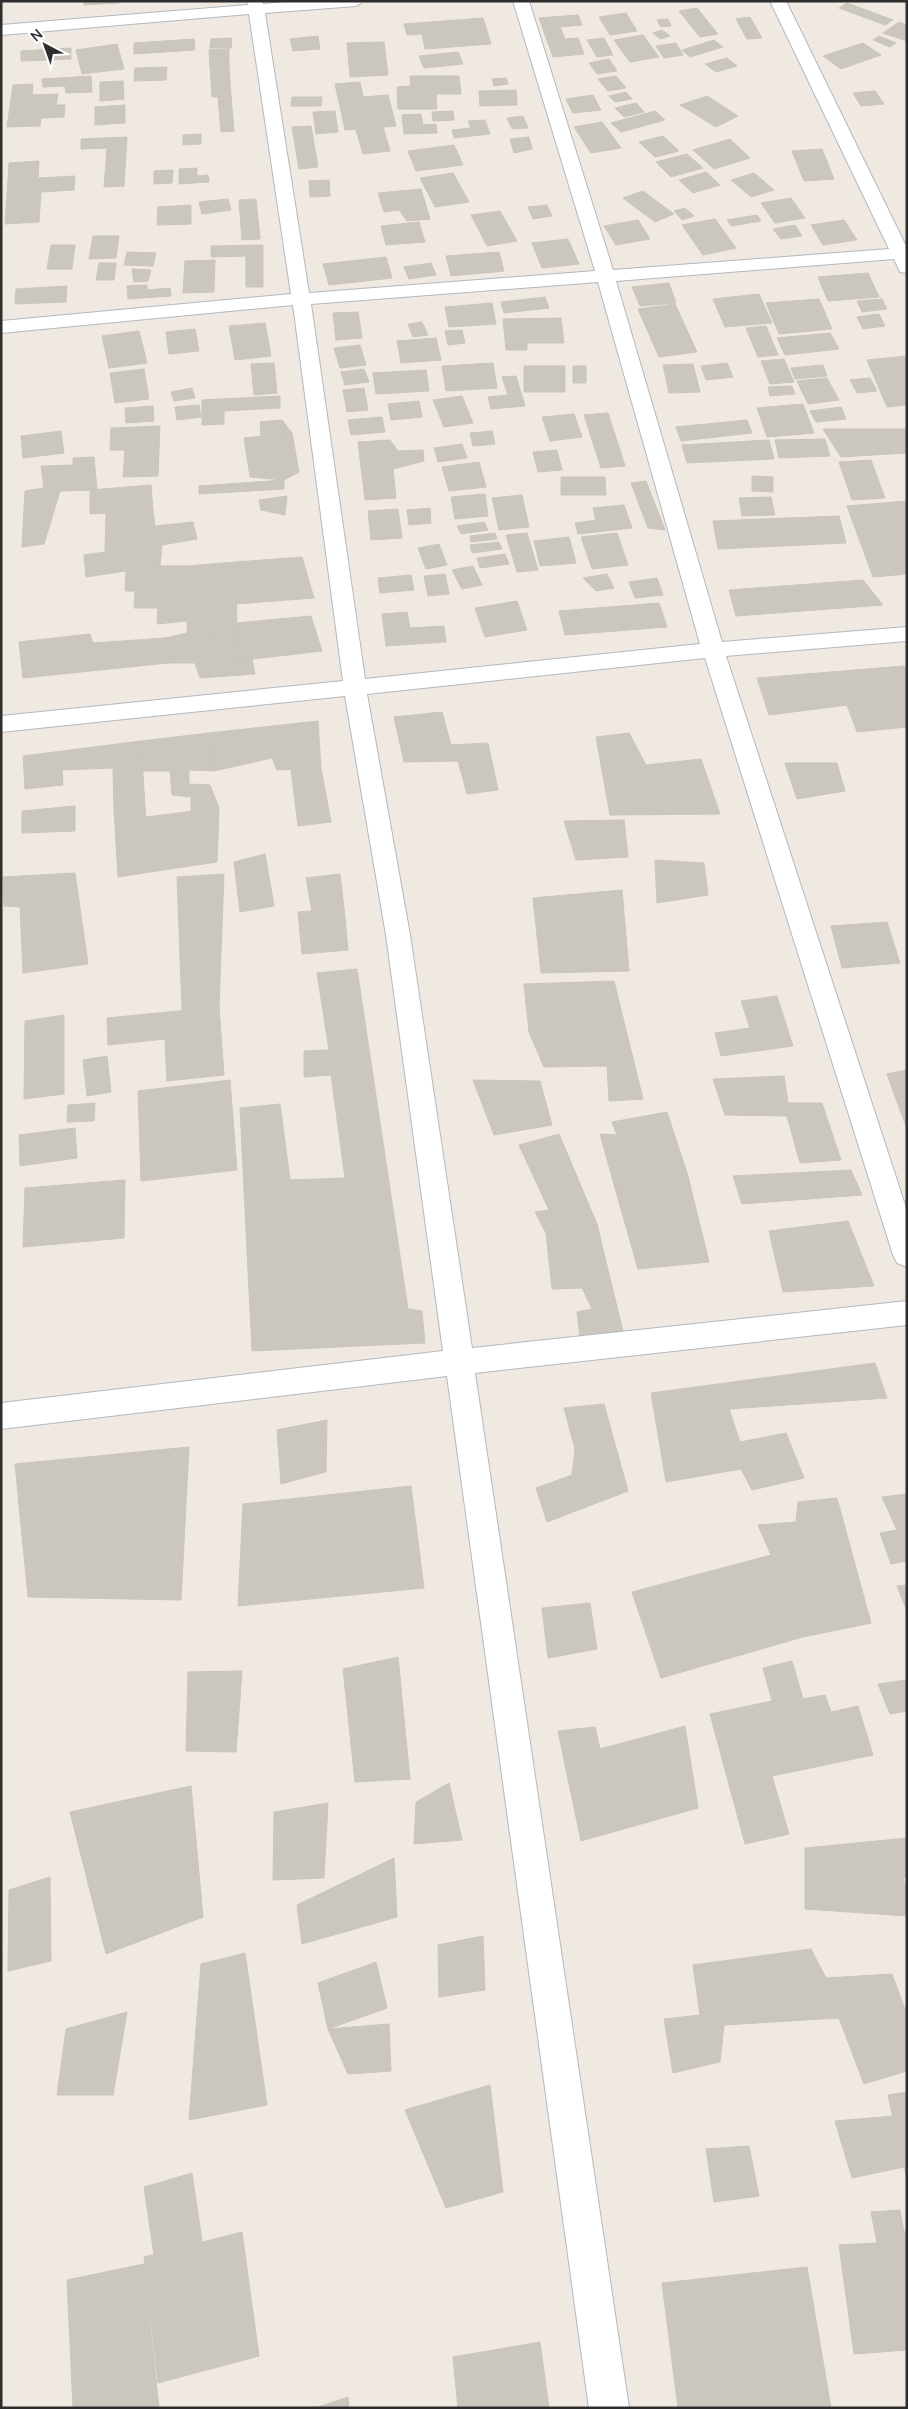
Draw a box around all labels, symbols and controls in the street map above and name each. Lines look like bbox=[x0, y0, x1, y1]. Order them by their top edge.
north arrow bbox=[20, 20, 70, 70]
text: N bbox=[26, 24, 46, 45]

